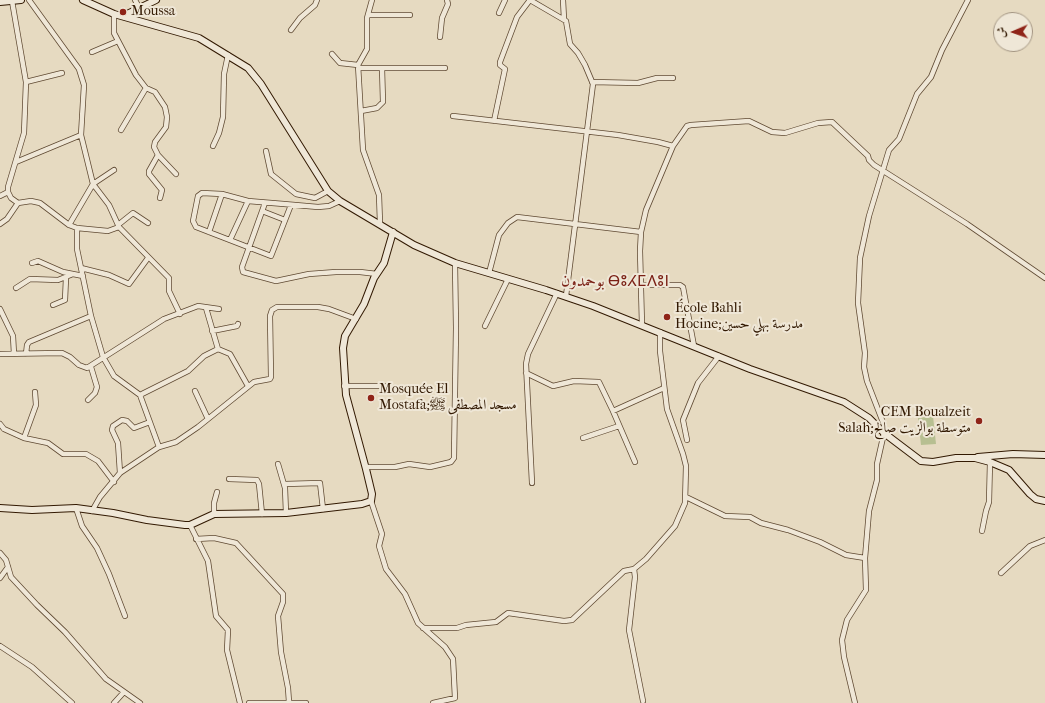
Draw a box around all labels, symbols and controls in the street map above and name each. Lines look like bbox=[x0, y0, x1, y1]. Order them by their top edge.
place label: Moussa bbox=[131, 4, 175, 20]
marker: Moussa bbox=[118, 7, 128, 17]
north arrow bbox=[993, 12, 1033, 52]
text: ش bbox=[995, 27, 1008, 38]
district label: بوحمدون ⴱⵓⵃⵎⴷⵓⵏ bbox=[561, 272, 669, 292]
place label: École Bahli Hocine;مدرسة بهلي حسين bbox=[675, 301, 803, 334]
marker: École Bahli Hocine;مدرسة بهلي حسين bbox=[662, 312, 672, 322]
place label: Mosquée El Mostafa;مسجد المصطفى ﷺ bbox=[379, 382, 517, 414]
marker: Mosquée El Mostafa;مسجد المصطفى ﷺ bbox=[366, 393, 376, 403]
place label: CEM Boualzeit Salah;متوسطة بوالزيت صالح bbox=[838, 405, 971, 438]
marker: CEM Boualzeit Salah;متوسطة بوالزيت صالح bbox=[974, 416, 984, 426]

